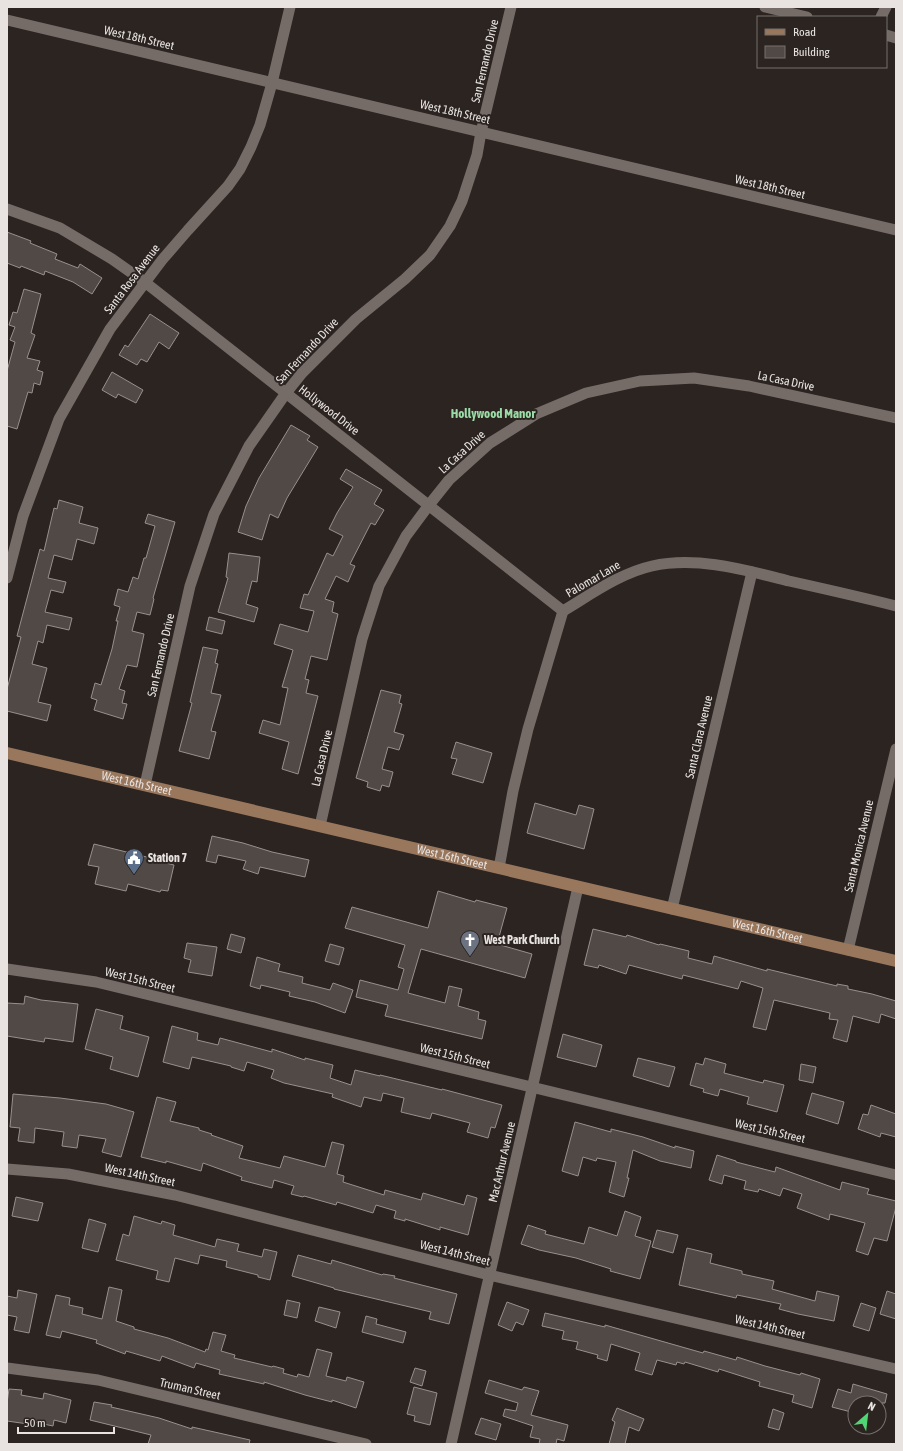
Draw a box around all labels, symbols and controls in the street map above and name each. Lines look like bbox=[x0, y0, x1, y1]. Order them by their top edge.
legend bbox=[757, 16, 887, 68]
street label: San Fernando Drive bbox=[469, 18, 501, 104]
street label: West 18th Street bbox=[103, 23, 176, 53]
text: Road bbox=[793, 25, 816, 39]
text: Building bbox=[793, 45, 831, 59]
street label: West 18th Street bbox=[419, 97, 492, 127]
street label: West 18th Street bbox=[734, 172, 807, 202]
street label: Santa Rosa Avenue bbox=[101, 241, 163, 317]
street label: San Fernando Drive bbox=[273, 315, 341, 387]
street label: La Casa Drive bbox=[756, 368, 816, 394]
street label: Hollywood Drive bbox=[296, 382, 362, 438]
district label: Hollywood Manor bbox=[451, 406, 536, 421]
street label: La Casa Drive bbox=[436, 428, 488, 476]
street label: Palomar Lane bbox=[563, 558, 623, 600]
street label: San Fernando Drive bbox=[145, 612, 177, 698]
street label: Santa Clara Avenue bbox=[683, 694, 715, 780]
street label: La Casa Drive bbox=[309, 728, 335, 788]
street label: West 16th Street bbox=[100, 768, 174, 798]
street label: Santa Monica Avenue bbox=[842, 799, 876, 893]
street label: West 16th Street bbox=[415, 842, 489, 872]
public building icon: Station 7 bbox=[123, 847, 145, 875]
place label: Station 7 bbox=[148, 851, 187, 865]
street label: West 16th Street bbox=[731, 916, 805, 946]
church icon: West Park Church bbox=[459, 929, 481, 957]
place label: West Park Church bbox=[483, 933, 560, 947]
street label: West 15th Street bbox=[104, 965, 177, 996]
street label: West 15th Street bbox=[419, 1041, 492, 1072]
street label: West 15th Street bbox=[734, 1116, 807, 1146]
street label: Mac Arthur Avenue bbox=[486, 1120, 518, 1204]
street label: West 14th Street bbox=[103, 1161, 177, 1189]
street label: West 14th Street bbox=[419, 1238, 492, 1269]
street label: West 14th Street bbox=[734, 1312, 807, 1342]
street label: Truman Street bbox=[158, 1375, 222, 1403]
north arrow bbox=[847, 1395, 887, 1435]
text: N bbox=[866, 1399, 877, 1413]
scale bar bbox=[18, 1409, 114, 1435]
text: 50 m bbox=[24, 1416, 46, 1430]

